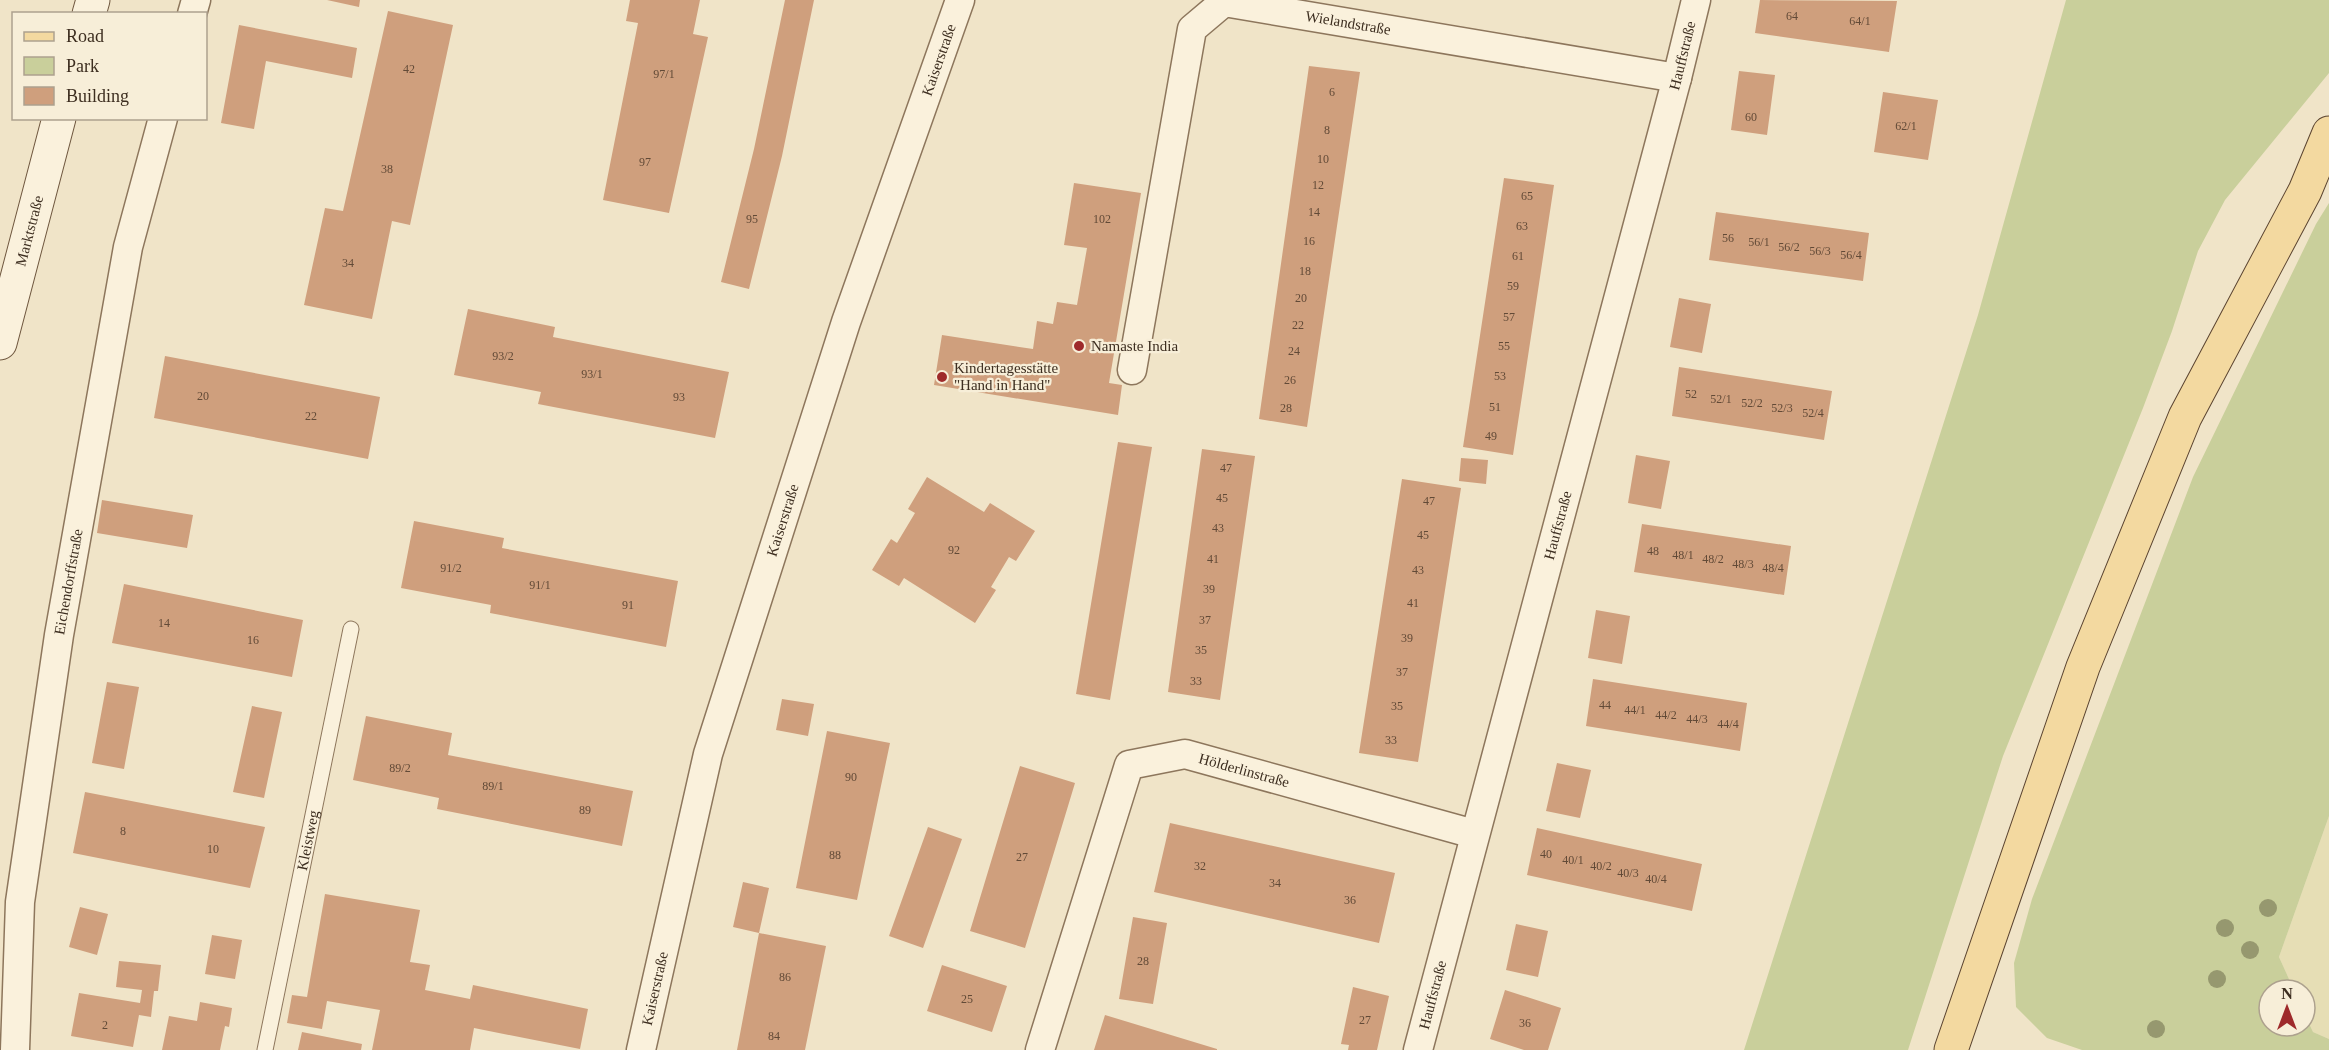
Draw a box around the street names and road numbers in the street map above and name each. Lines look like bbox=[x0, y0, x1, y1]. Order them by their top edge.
street label: Wielandstraße bbox=[1304, 8, 1392, 38]
street label: Hauffstraße bbox=[1666, 19, 1699, 92]
street label: Kaiserstraße bbox=[919, 22, 959, 98]
street label: Marktstraße bbox=[12, 193, 46, 268]
street label: Kaiserstraße bbox=[764, 482, 802, 558]
street label: Hauffstraße bbox=[1541, 489, 1575, 561]
street label: Eichendorffstraße bbox=[51, 527, 86, 636]
street label: Hölderlinstraße bbox=[1197, 750, 1292, 791]
street label: Kleistweg bbox=[294, 808, 322, 872]
street label: Kaiserstraße bbox=[639, 950, 671, 1027]
street label: Hauffstraße bbox=[1416, 958, 1450, 1031]

